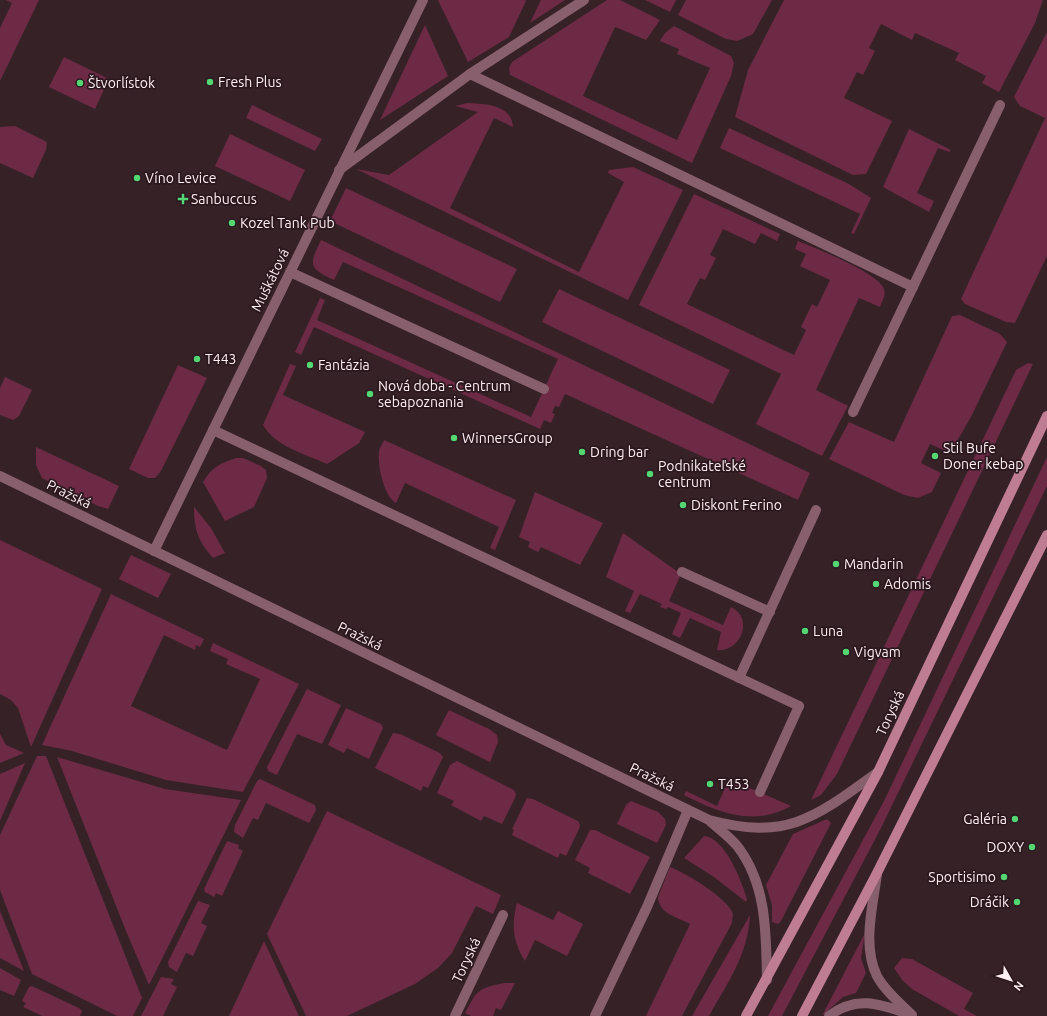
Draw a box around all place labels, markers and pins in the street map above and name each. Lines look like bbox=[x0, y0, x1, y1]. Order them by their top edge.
place label: Štvorlístok bbox=[88, 74, 155, 91]
place label: Fresh Plus bbox=[218, 74, 282, 90]
marker: Fresh Plus bbox=[205, 77, 215, 87]
marker: Štvorlístok bbox=[75, 78, 85, 88]
place label: Víno Levice bbox=[145, 170, 216, 186]
marker: Víno Levice bbox=[132, 173, 142, 183]
place label: Sanbuccus bbox=[191, 191, 257, 207]
marker: Sanbuccus bbox=[178, 194, 188, 204]
place label: Kozel Tank Pub bbox=[240, 215, 335, 231]
marker: Kozel Tank Pub bbox=[227, 218, 237, 228]
place label: T443 bbox=[205, 351, 236, 367]
marker: T443 bbox=[192, 354, 202, 364]
place label: Fantázia bbox=[318, 357, 370, 373]
marker: Fantázia bbox=[305, 360, 315, 370]
place label: Nová doba - Centrum sebapoznania bbox=[378, 378, 511, 410]
marker: Nová doba - Centrum sebapoznania bbox=[365, 389, 375, 399]
place label: WinnersGroup bbox=[462, 430, 553, 446]
marker: WinnersGroup bbox=[449, 433, 459, 443]
place label: Stil Bufe Doner kebap bbox=[943, 440, 1023, 472]
place label: Dring bar bbox=[590, 444, 649, 460]
marker: Dring bar bbox=[577, 447, 587, 457]
marker: Stil Bufe Doner kebap bbox=[930, 451, 940, 461]
place label: Podnikateľské centrum bbox=[658, 458, 746, 490]
marker: Podnikateľské centrum bbox=[645, 469, 655, 479]
place label: Diskont Ferino bbox=[691, 497, 782, 513]
marker: Diskont Ferino bbox=[678, 500, 688, 510]
place label: Mandarin bbox=[844, 556, 903, 572]
marker: Mandarin bbox=[831, 559, 841, 569]
place label: Adomis bbox=[884, 576, 931, 592]
marker: Adomis bbox=[871, 579, 881, 589]
place label: Luna bbox=[813, 623, 843, 639]
marker: Luna bbox=[800, 626, 810, 636]
place label: Vigvam bbox=[854, 644, 901, 660]
marker: Vigvam bbox=[841, 647, 851, 657]
place label: T453 bbox=[718, 776, 749, 792]
marker: T453 bbox=[705, 779, 715, 789]
place label: Galéria bbox=[963, 811, 1007, 827]
marker: Galéria bbox=[1010, 814, 1020, 824]
place label: DOXY bbox=[986, 839, 1024, 855]
marker: DOXY bbox=[1027, 842, 1037, 852]
place label: Sportisimo bbox=[928, 869, 996, 885]
marker: Sportisimo bbox=[999, 872, 1009, 882]
place label: Dráčik bbox=[970, 894, 1009, 910]
marker: Dráčik bbox=[1012, 897, 1022, 907]

